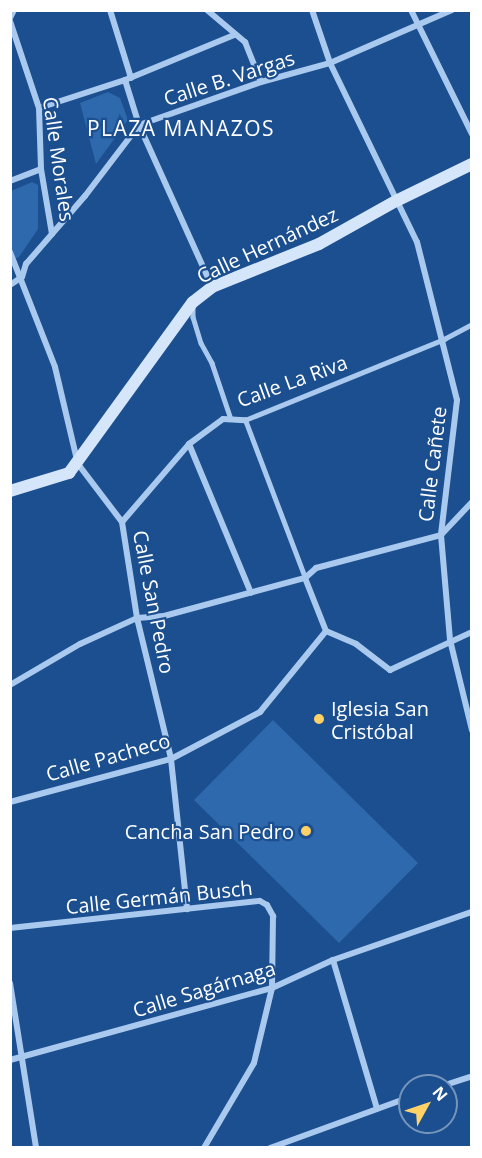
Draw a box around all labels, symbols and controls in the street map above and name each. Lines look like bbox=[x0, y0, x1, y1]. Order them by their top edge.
street label: Calle B. Vargas bbox=[160, 46, 298, 110]
street label: Calle Morales bbox=[38, 95, 80, 223]
district label: PLAZA MANAZOS bbox=[87, 115, 275, 141]
street label: Calle Hernández bbox=[193, 202, 341, 288]
street label: Calle La Riva bbox=[234, 350, 350, 412]
street label: Calle Cañete bbox=[413, 405, 451, 523]
street label: Calle San Pedro bbox=[128, 528, 180, 676]
place label: Iglesia San Cristóbal bbox=[331, 696, 429, 743]
marker: Iglesia San Cristóbal bbox=[312, 712, 326, 726]
street label: Calle Pacheco bbox=[43, 728, 173, 786]
place label: Cancha San Pedro bbox=[125, 819, 294, 843]
marker: Cancha San Pedro bbox=[299, 824, 313, 838]
street label: Calle Germán Busch bbox=[64, 875, 254, 919]
street label: Calle Sagárnaga bbox=[130, 956, 278, 1022]
north arrow bbox=[398, 1074, 458, 1134]
text: N bbox=[428, 1082, 453, 1106]

